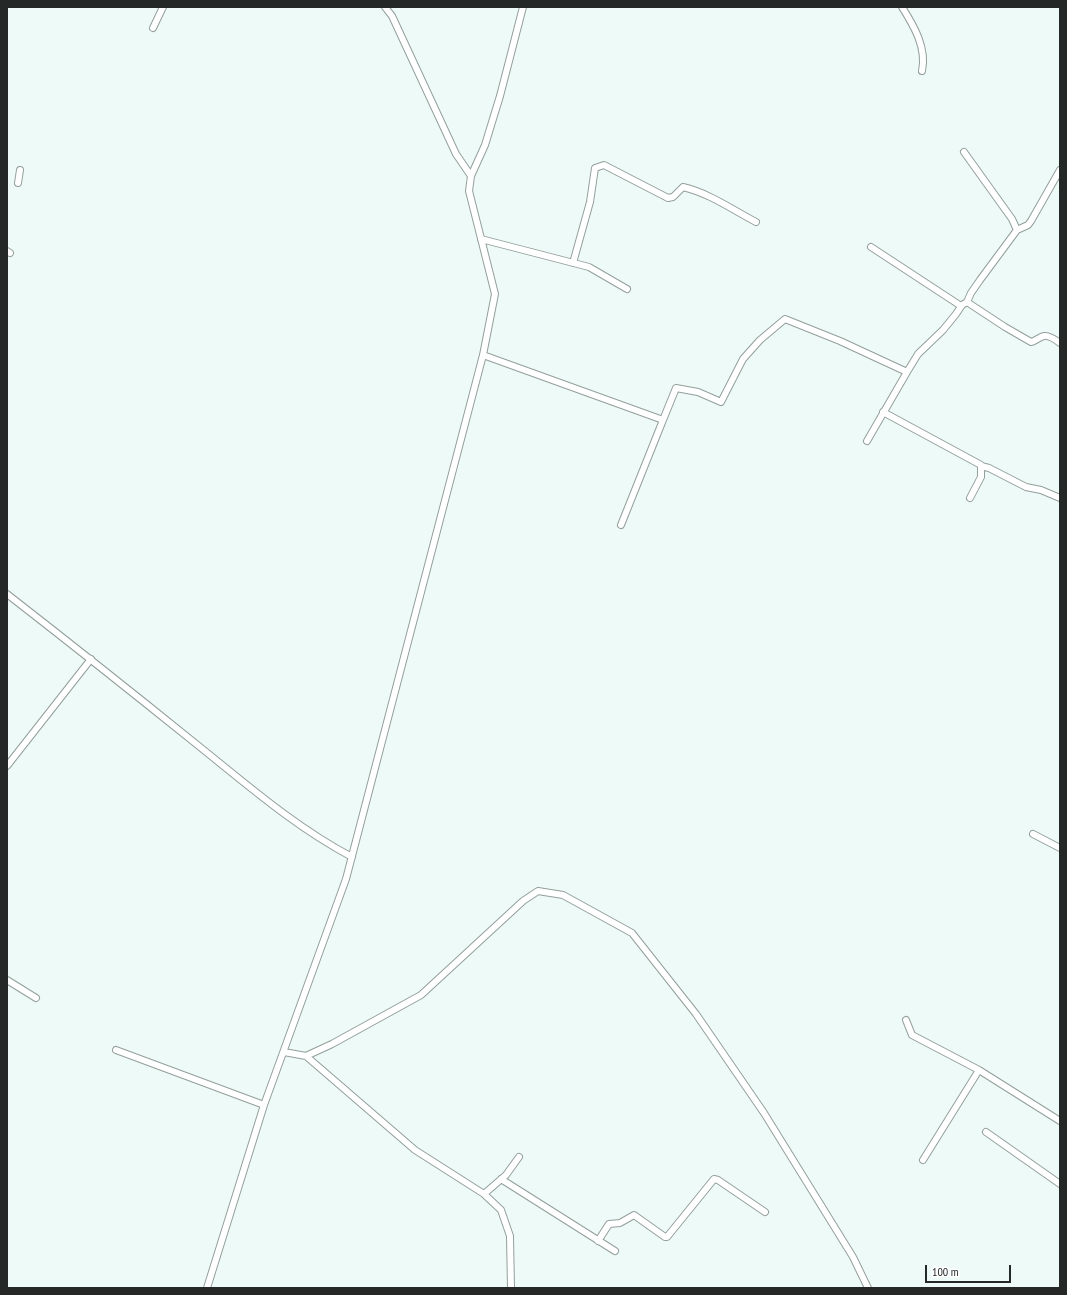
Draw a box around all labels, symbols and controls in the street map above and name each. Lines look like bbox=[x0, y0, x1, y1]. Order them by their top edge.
scale bar bbox=[927, 1257, 1013, 1283]
text: 100 m bbox=[932, 1264, 959, 1279]

